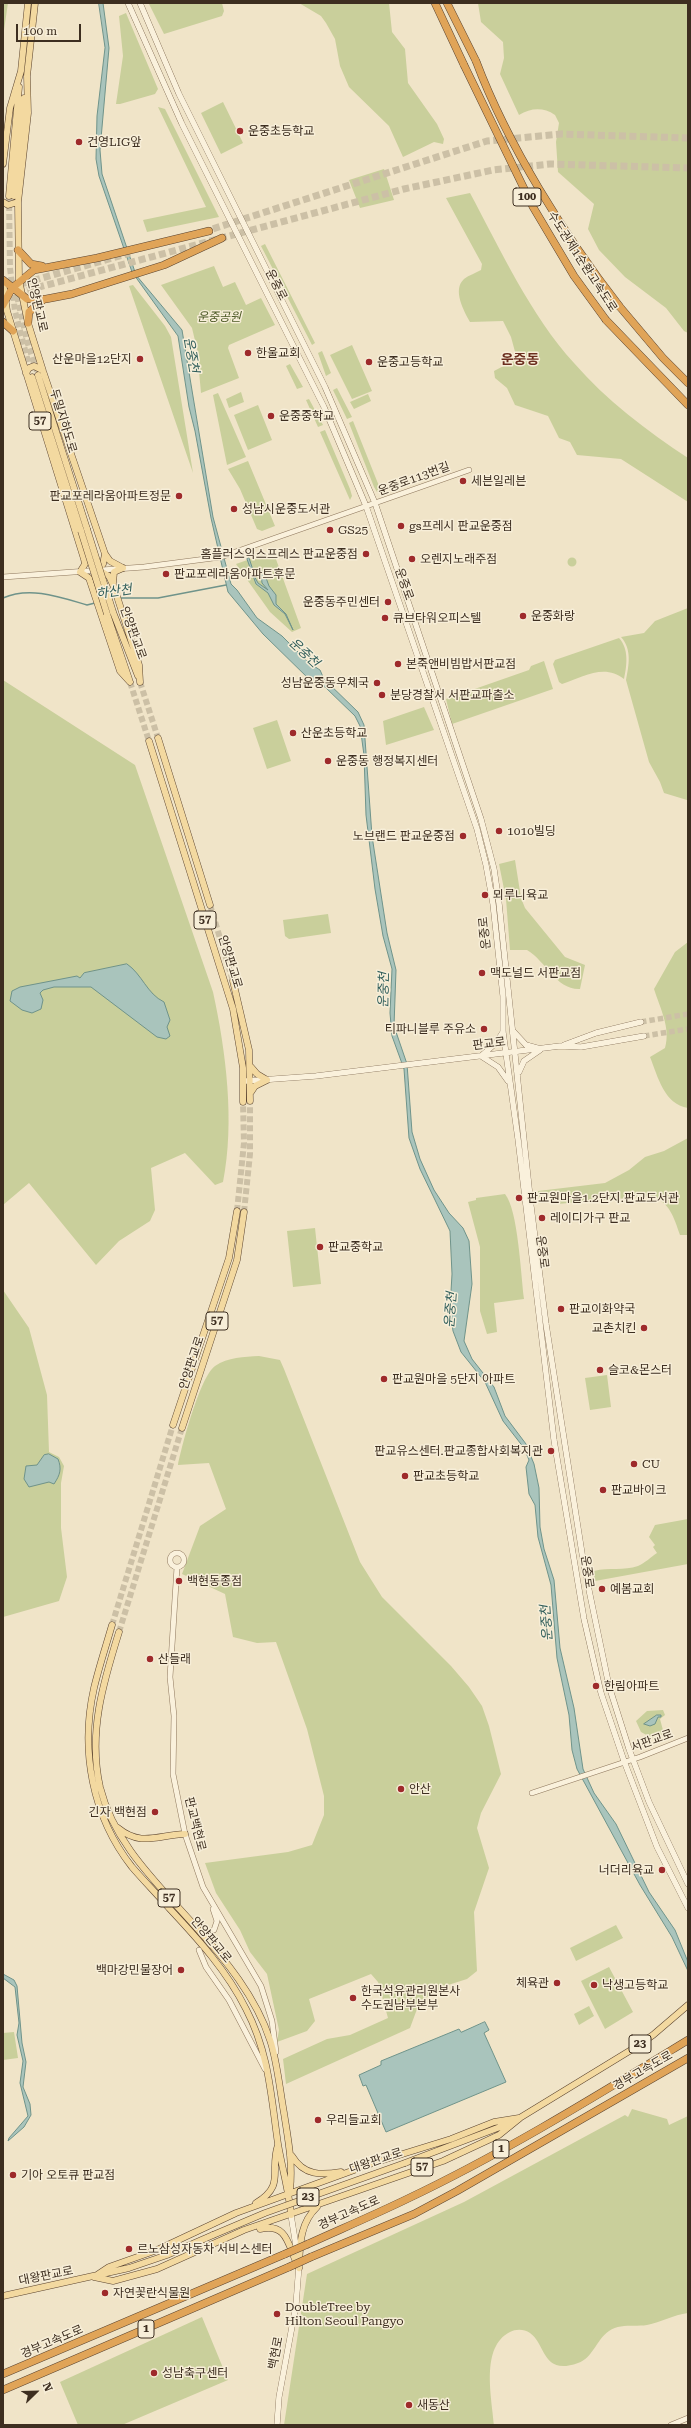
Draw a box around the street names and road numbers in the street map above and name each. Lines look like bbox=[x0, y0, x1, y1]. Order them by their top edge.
road number: 100 bbox=[513, 188, 541, 206]
street label: 수도권제1순환고속도로 bbox=[544, 209, 620, 315]
street label: 운중로 bbox=[262, 267, 290, 303]
street label: 안양판교로 bbox=[24, 276, 50, 334]
street label: 두밀지하도로 bbox=[46, 387, 80, 455]
road number: 57 bbox=[29, 412, 51, 430]
street label: 운중로113번길 bbox=[376, 459, 452, 499]
street label: 운중로 bbox=[392, 566, 416, 602]
street label: 안양판교로 bbox=[117, 605, 149, 661]
road number: 57 bbox=[194, 911, 216, 929]
street label: 운중로 bbox=[476, 916, 494, 950]
street label: 안양판교로 bbox=[215, 934, 245, 990]
street label: 판교로 bbox=[472, 1035, 506, 1053]
street label: 운중로 bbox=[533, 1235, 551, 1269]
road number: 57 bbox=[206, 1312, 228, 1330]
street label: 안양판교로 bbox=[177, 1335, 207, 1391]
street label: 운중로 bbox=[578, 1555, 596, 1589]
street label: 서판교로 bbox=[629, 1727, 675, 1755]
street label: 판교백현로 bbox=[181, 1795, 209, 1853]
road number: 57 bbox=[158, 1889, 180, 1907]
street label: 안양판교로 bbox=[188, 1914, 234, 1966]
road number: 23 bbox=[629, 2035, 651, 2053]
street label: 경부고속도로 bbox=[611, 2048, 675, 2094]
road number: 1 bbox=[493, 2140, 509, 2158]
street label: 대왕판교로 bbox=[348, 2145, 404, 2177]
road number: 57 bbox=[411, 2158, 433, 2176]
road number: 23 bbox=[297, 2188, 319, 2206]
street label: 경부고속도로 bbox=[316, 2193, 382, 2233]
street label: 대왕판교로 bbox=[18, 2264, 74, 2288]
road number: 1 bbox=[138, 2320, 154, 2338]
street label: 경부고속도로 bbox=[19, 2322, 85, 2362]
street label: 백현로 bbox=[266, 2335, 286, 2371]

